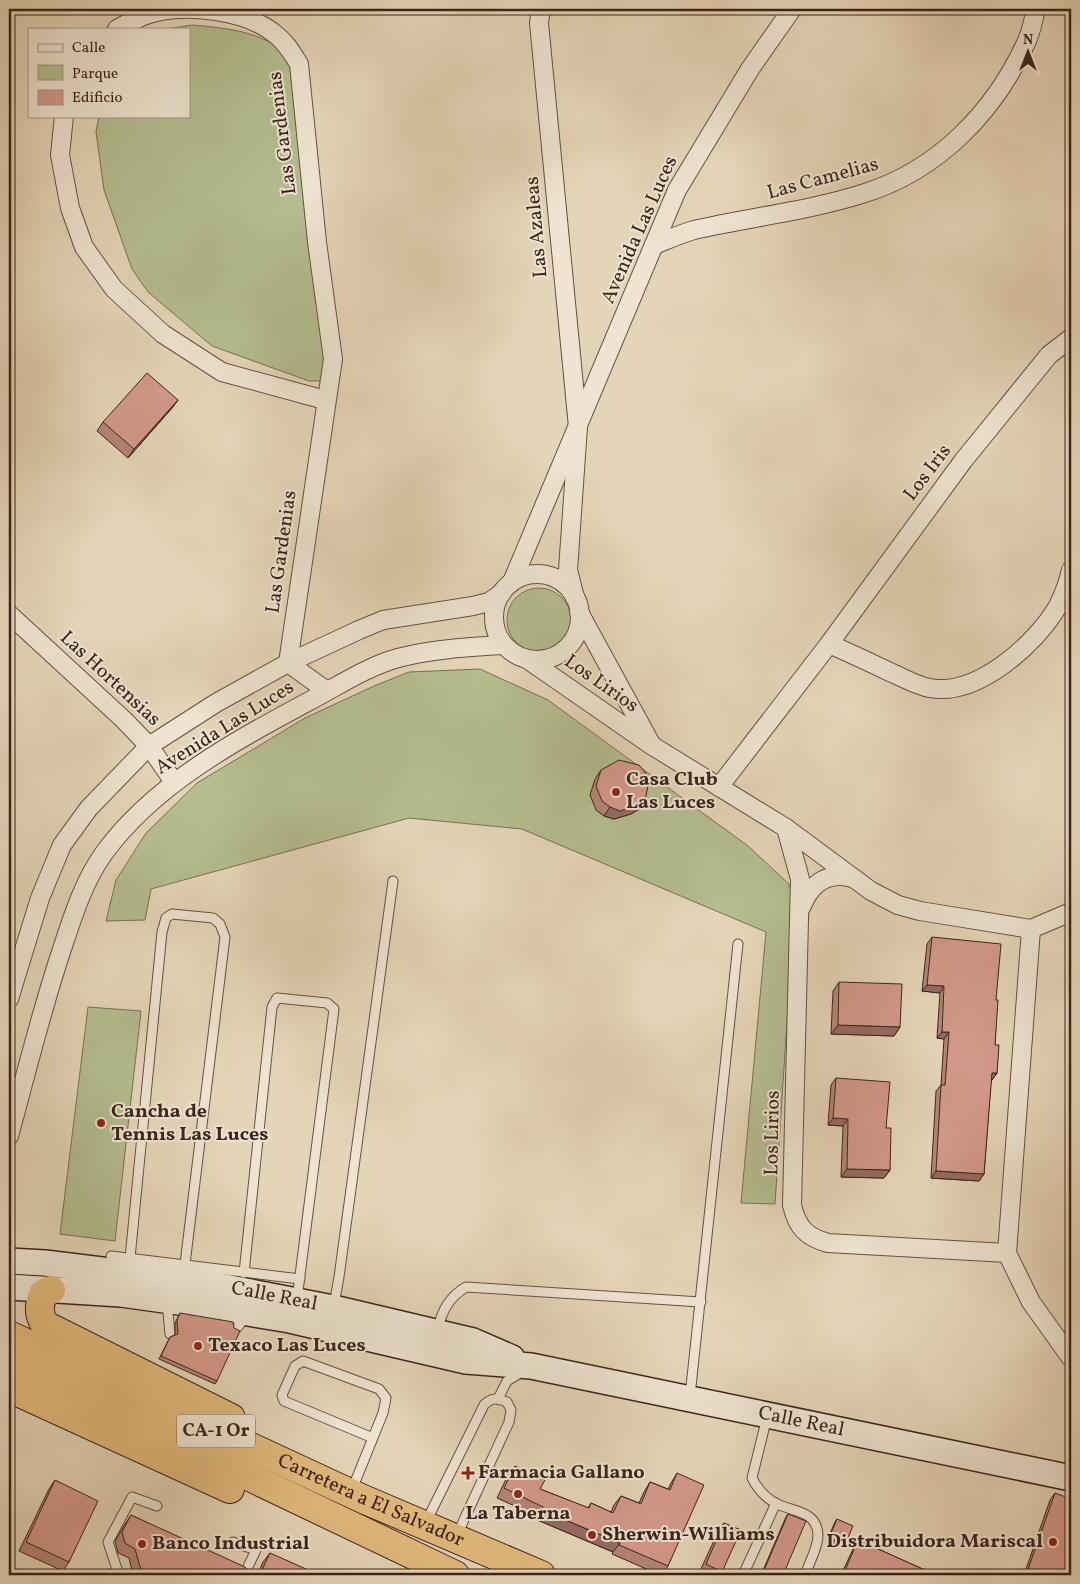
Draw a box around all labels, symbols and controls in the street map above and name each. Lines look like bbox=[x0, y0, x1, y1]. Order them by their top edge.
legend bbox=[28, 28, 190, 118]
north arrow bbox=[1002, 28, 1052, 78]
text: N bbox=[1023, 31, 1033, 50]
text: Calle bbox=[72, 38, 105, 59]
text: Parque bbox=[72, 64, 118, 85]
street label: Las Gardenias bbox=[262, 70, 304, 196]
text: Edificio bbox=[72, 88, 123, 109]
street label: Las Camelias bbox=[764, 151, 882, 207]
street label: Avenida Las Luces bbox=[595, 152, 685, 308]
street label: Las Azaleas bbox=[519, 175, 555, 279]
street label: Los Iris bbox=[897, 439, 959, 507]
street label: Las Gardenias bbox=[260, 489, 304, 615]
street label: Las Hortensias bbox=[53, 625, 167, 733]
street label: Los Lirios bbox=[558, 648, 644, 720]
street label: Avenida Las Luces bbox=[150, 674, 300, 782]
place label: Casa Club Las Luces bbox=[626, 766, 718, 817]
marker: Casa Club Las Luces bbox=[610, 786, 622, 798]
street label: Los Lirios bbox=[758, 1090, 788, 1176]
place label: Cancha de Tennis Las Luces bbox=[111, 1098, 269, 1149]
marker: Cancha de Tennis Las Luces bbox=[95, 1117, 107, 1129]
street label: Calle Real bbox=[229, 1275, 320, 1319]
place label: Texaco Las Luces bbox=[208, 1332, 366, 1360]
marker: Texaco Las Luces bbox=[192, 1340, 204, 1352]
street label: Calle Real bbox=[756, 1399, 847, 1445]
road number: CA-1 Or bbox=[177, 1414, 255, 1448]
street label: Carretera a El Salvador bbox=[273, 1447, 469, 1555]
place label: Farmacia Gallano bbox=[478, 1459, 645, 1487]
marker: Farmacia Gallano bbox=[462, 1467, 474, 1479]
marker: La Taberna bbox=[512, 1488, 524, 1500]
place label: La Taberna bbox=[465, 1500, 571, 1528]
place label: Sherwin-Williams bbox=[602, 1521, 775, 1549]
place label: Distribuidora Mariscal bbox=[826, 1528, 1043, 1556]
marker: Sherwin-Williams bbox=[586, 1529, 598, 1541]
place label: Banco Industrial bbox=[152, 1530, 310, 1558]
marker: Distribuidora Mariscal bbox=[1047, 1536, 1059, 1548]
marker: Banco Industrial bbox=[136, 1538, 148, 1550]

